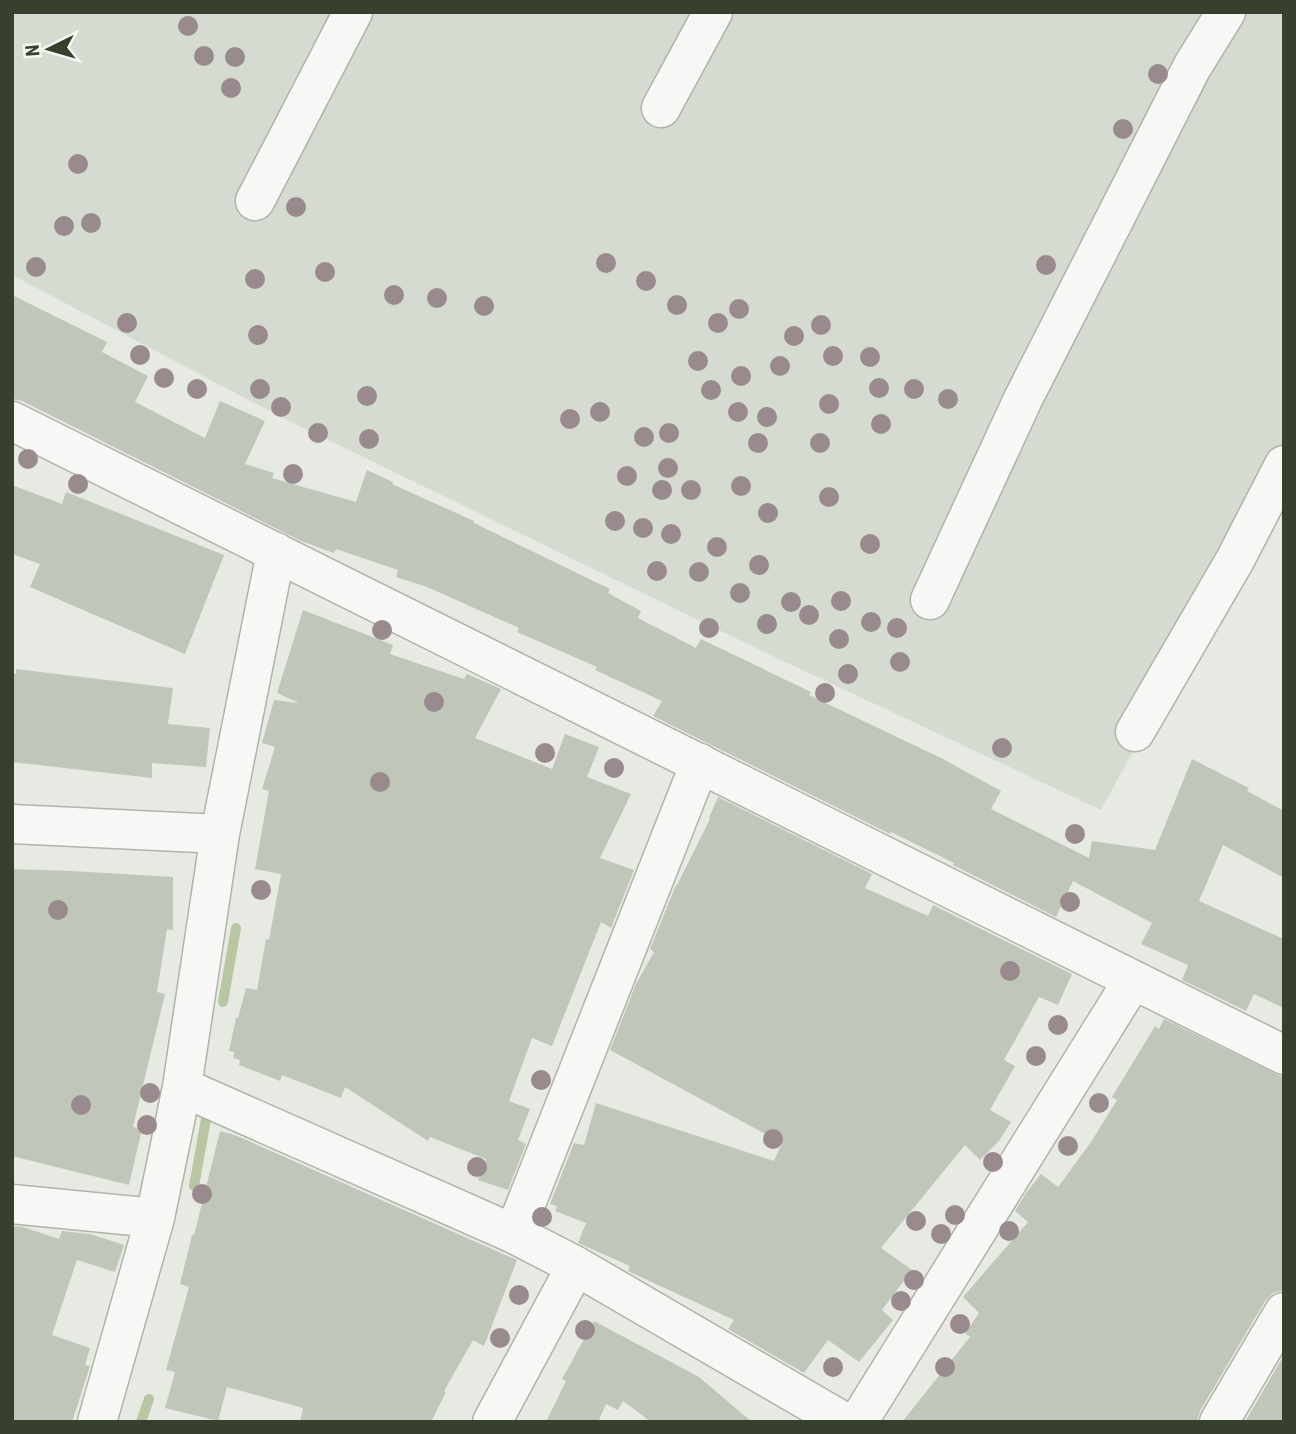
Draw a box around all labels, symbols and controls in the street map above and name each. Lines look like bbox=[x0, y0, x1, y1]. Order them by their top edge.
north arrow bbox=[14, 14, 84, 84]
text: N bbox=[21, 44, 45, 57]

